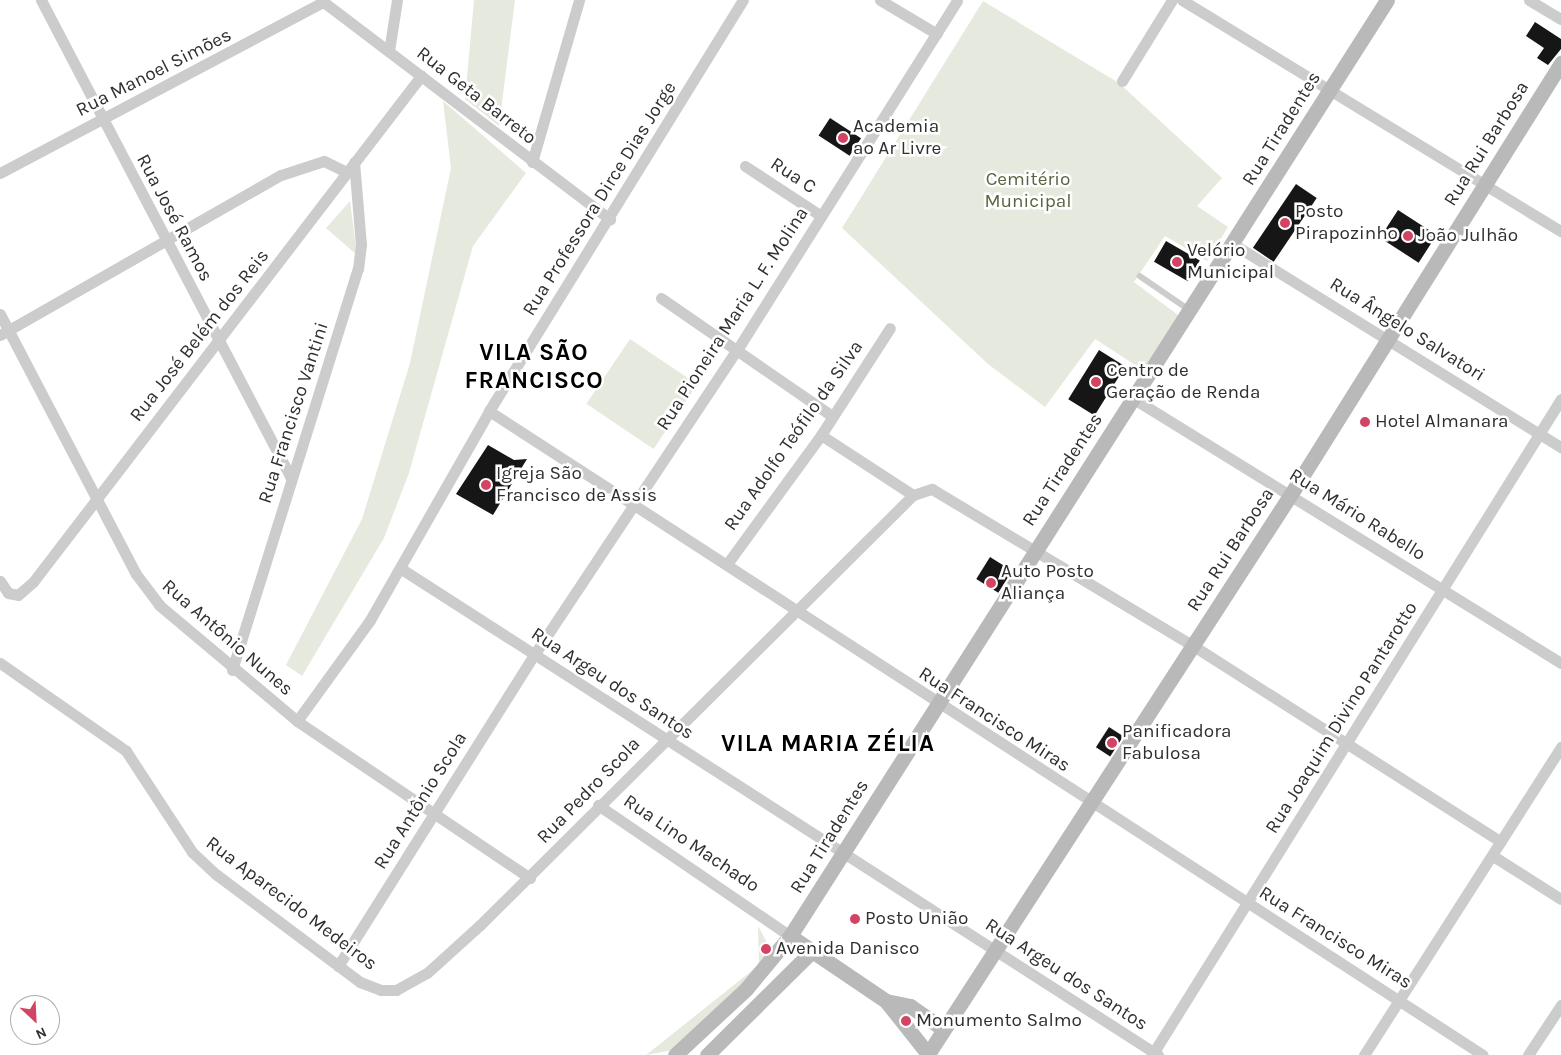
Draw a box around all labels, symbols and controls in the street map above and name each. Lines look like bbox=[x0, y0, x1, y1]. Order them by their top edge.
street label: Rua Manoel Simões bbox=[73, 24, 235, 122]
street label: Rua Geta Barreto bbox=[412, 42, 540, 150]
street label: Rua Tiradentes bbox=[1238, 68, 1326, 190]
street label: Rua Rui Barbosa bbox=[1440, 77, 1534, 211]
street label: Rua Professora Dirce Dias Jorge bbox=[518, 78, 682, 320]
place label: Academia ao Ar Livre bbox=[853, 116, 941, 160]
marker: Academia ao Ar Livre bbox=[837, 132, 849, 144]
street label: Rua José Ramos bbox=[131, 151, 217, 285]
street label: Rua C bbox=[766, 153, 820, 199]
park label: Cemitério Municipal bbox=[984, 169, 1072, 213]
place label: Posto Pirapozinho bbox=[1295, 201, 1398, 245]
street label: Rua Pioneira Maria L. F. Molina bbox=[652, 203, 814, 435]
marker: Posto Pirapozinho bbox=[1279, 217, 1291, 229]
place label: João Julhão bbox=[1418, 225, 1518, 247]
marker: João Julhão bbox=[1402, 230, 1414, 242]
place label: Velório Municipal bbox=[1187, 240, 1274, 284]
street label: Rua José Belém dos Reis bbox=[126, 245, 274, 427]
marker: Velório Municipal bbox=[1171, 256, 1183, 268]
street label: Rua Ângelo Salvatori bbox=[1325, 273, 1489, 387]
street label: Rua Francisco Vantini bbox=[254, 320, 334, 506]
street label: Rua Adolfo Teófilo da Silva bbox=[720, 337, 868, 535]
district label: VILA SÃO FRANCISCO bbox=[463, 339, 605, 395]
place label: Centro de Geração de Renda bbox=[1106, 360, 1261, 404]
marker: Centro de Geração de Renda bbox=[1090, 376, 1102, 388]
street label: Rua Tiradentes bbox=[1018, 409, 1108, 531]
place label: Hotel Almanara bbox=[1375, 411, 1509, 433]
marker: Hotel Almanara bbox=[1359, 416, 1371, 428]
place label: Igreja São Francisco de Assis bbox=[496, 463, 657, 507]
street label: Rua Mário Rabello bbox=[1285, 464, 1429, 566]
marker: Igreja São Francisco de Assis bbox=[480, 479, 492, 491]
street label: Rua Rui Barbosa bbox=[1183, 484, 1279, 616]
place label: Auto Posto Aliança bbox=[1001, 561, 1094, 605]
street label: Rua Antônio Nunes bbox=[157, 575, 297, 701]
marker: Auto Posto Aliança bbox=[985, 577, 997, 589]
street label: Rua Joaquim Divino Pantarotto bbox=[1261, 598, 1423, 838]
street label: Rua Argeu dos Santos bbox=[526, 623, 698, 745]
street label: Rua Francisco Miras bbox=[914, 662, 1074, 778]
place label: Panificadora Fabulosa bbox=[1122, 721, 1232, 765]
street label: Rua Antônio Scola bbox=[370, 728, 472, 874]
district label: VILA MARIA ZÉLIA bbox=[719, 730, 937, 758]
street label: Rua Pedro Scola bbox=[533, 733, 645, 849]
marker: Panificadora Fabulosa bbox=[1106, 737, 1118, 749]
street label: Rua Tiradentes bbox=[786, 776, 874, 898]
street label: Rua Lino Machado bbox=[619, 790, 763, 898]
street label: Rua Aparecido Medeiros bbox=[201, 832, 381, 976]
street label: Rua Francisco Miras bbox=[1254, 882, 1416, 994]
place label: Posto União bbox=[865, 908, 968, 930]
marker: Posto União bbox=[849, 913, 861, 925]
street label: Rua Argeu dos Santos bbox=[980, 914, 1152, 1036]
place label: Avenida Danisco bbox=[776, 938, 919, 960]
marker: Avenida Danisco bbox=[760, 943, 772, 955]
north arrow bbox=[10, 995, 60, 1045]
place label: Monumento Salmo bbox=[916, 1010, 1082, 1032]
marker: Monumento Salmo bbox=[900, 1015, 912, 1027]
text: N bbox=[33, 1023, 49, 1043]

